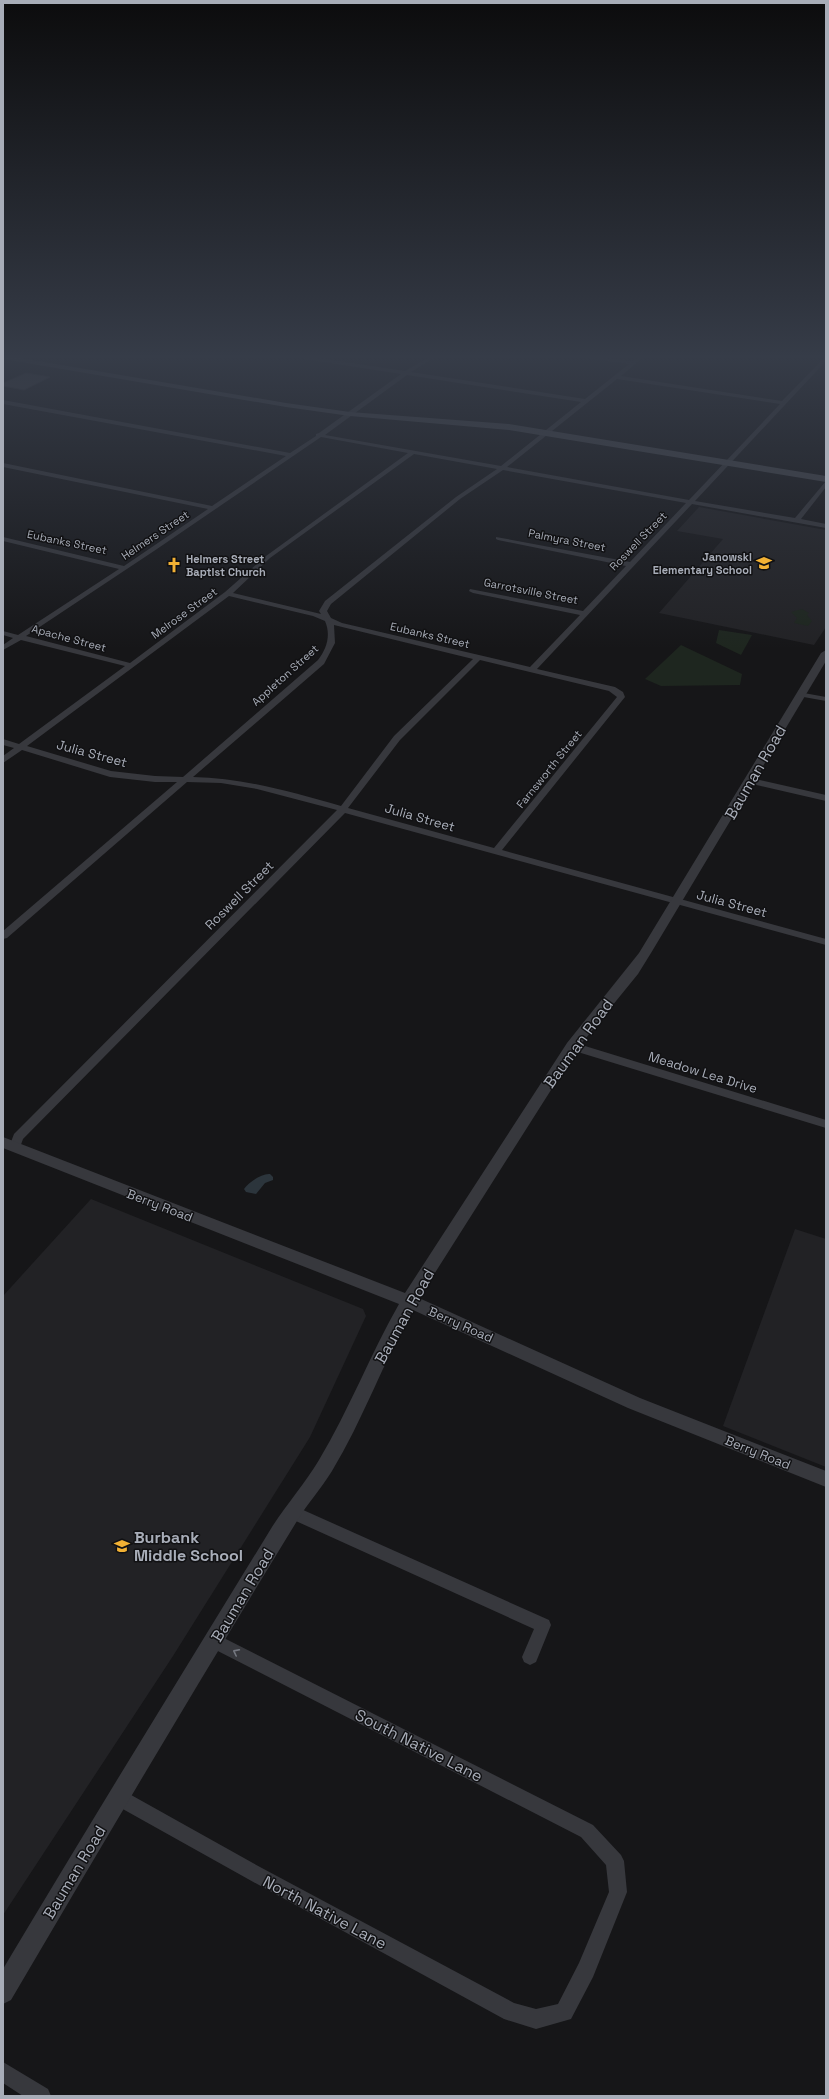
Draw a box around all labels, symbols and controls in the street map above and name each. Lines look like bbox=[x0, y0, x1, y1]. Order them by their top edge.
street label: Helmers Street bbox=[118, 507, 192, 563]
street label: Roswell Street bbox=[606, 509, 670, 573]
street label: Palmyra Street bbox=[527, 526, 607, 554]
street label: Eubanks Street bbox=[26, 527, 108, 557]
place label: Janowski Elementary School bbox=[653, 550, 752, 577]
place label: Helmers Street Baptist Church bbox=[186, 552, 266, 579]
school or university icon: Janowski Elementary School bbox=[755, 554, 773, 572]
church icon: Helmers Street Baptist Church bbox=[165, 556, 183, 574]
street label: Garrotsville Street bbox=[483, 575, 579, 607]
street label: Melrose Street bbox=[148, 584, 220, 642]
street label: Eubanks Street bbox=[389, 619, 471, 651]
street label: Apache Street bbox=[30, 621, 108, 655]
street label: Appleton Street bbox=[249, 641, 321, 709]
street label: Bauman Road bbox=[720, 721, 791, 823]
street label: Farnsworth Street bbox=[513, 727, 585, 811]
street label: Julia Street bbox=[55, 736, 129, 771]
street label: Julia Street bbox=[383, 799, 457, 836]
street label: Roswell Street bbox=[201, 857, 277, 933]
street label: Julia Street bbox=[695, 886, 769, 921]
street label: Bauman Road bbox=[539, 994, 618, 1092]
street label: Meadow Lea Drive bbox=[646, 1048, 759, 1097]
street label: Berry Road bbox=[124, 1185, 195, 1226]
street label: Bauman Road bbox=[370, 1265, 439, 1367]
street label: Berry Road bbox=[426, 1303, 496, 1346]
street label: Berry Road bbox=[723, 1432, 793, 1473]
place label: Burbank Middle School bbox=[134, 1527, 243, 1566]
school or university icon: Burbank Middle School bbox=[113, 1537, 131, 1555]
street label: Bauman Road bbox=[206, 1545, 279, 1646]
one-way arrow bbox=[233, 1649, 240, 1657]
street label: South Native Lane bbox=[351, 1704, 486, 1787]
street label: Bauman Road bbox=[38, 1822, 111, 1923]
street label: North Native Lane bbox=[259, 1871, 390, 1954]

